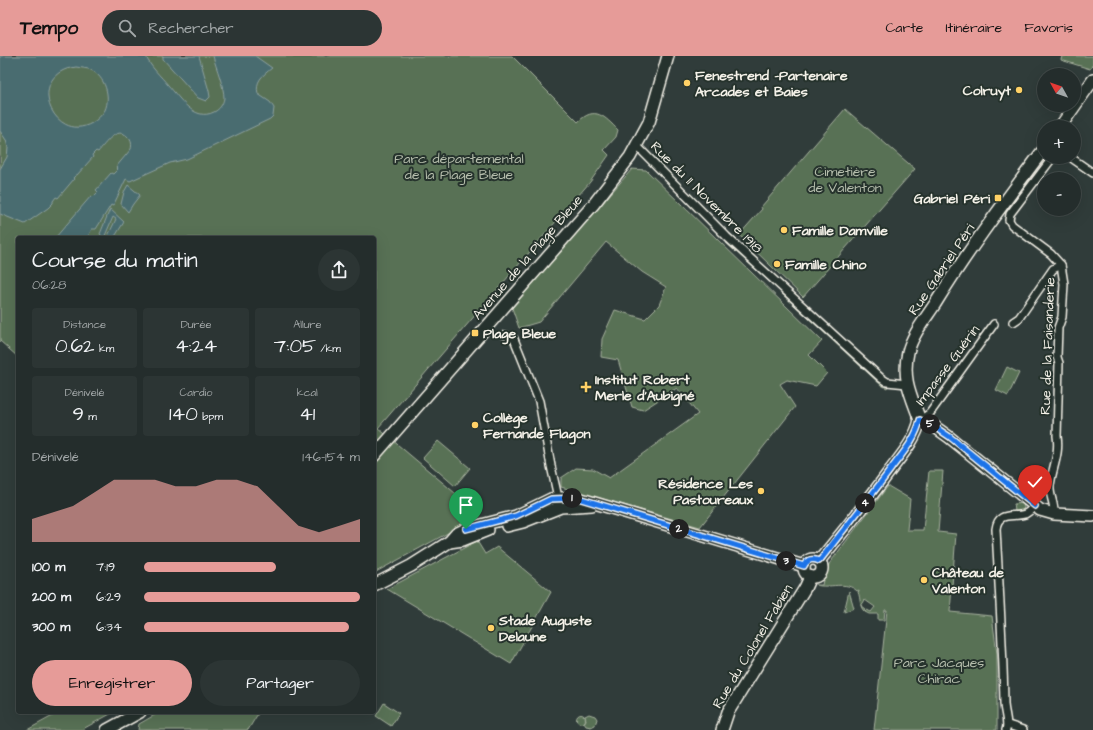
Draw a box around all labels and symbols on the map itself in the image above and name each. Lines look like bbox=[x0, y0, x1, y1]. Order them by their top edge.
place label: Fenestrend -Partenaire Arcades et Baies bbox=[695, 66, 848, 102]
north arrow bbox=[1037, 68, 1081, 112]
marker: Fenestrend -Partenaire Arcades et Baies bbox=[682, 78, 692, 88]
place label: Colruyt bbox=[963, 81, 1011, 101]
marker: Colruyt bbox=[1014, 85, 1024, 95]
street label: Rue du 11 Novembre 1918 bbox=[646, 137, 767, 258]
park label: Parc départemental de la Plage Bleue bbox=[394, 149, 524, 185]
park label: Cimetière de Valenton bbox=[808, 162, 882, 198]
place label: Gabriel Péri bbox=[914, 189, 991, 209]
street label: Avenue de la Plage Bleue bbox=[468, 191, 588, 324]
marker: Gabriel Péri bbox=[993, 193, 1003, 203]
street label: Rue Gabriel Péri bbox=[904, 220, 980, 319]
place label: Famille Damville bbox=[792, 221, 888, 241]
marker: Famille Damville bbox=[779, 225, 789, 235]
place label: Famille Chino bbox=[785, 255, 866, 275]
marker: Famille Chino bbox=[772, 259, 782, 269]
street label: Rue de la Faisanderie bbox=[1036, 276, 1060, 415]
street label: Impasse Guérin bbox=[911, 321, 985, 410]
place label: Plage Bleue bbox=[483, 324, 556, 345]
marker: Plage Bleue bbox=[470, 328, 480, 338]
place label: Institut Robert Merle d'Aubigné bbox=[595, 370, 695, 407]
marker: Institut Robert Merle d'Aubigné bbox=[580, 381, 592, 393]
place label: Collège Fernande Flagon bbox=[483, 408, 591, 445]
pin: 5 bbox=[920, 414, 940, 434]
marker: Collège Fernande Flagon bbox=[470, 420, 480, 430]
pin bbox=[1018, 465, 1052, 506]
place label: Résidence Les Pastoureaux bbox=[658, 474, 753, 510]
marker: Résidence Les Pastoureaux bbox=[756, 486, 766, 496]
pin bbox=[449, 488, 483, 529]
pin: 1 bbox=[562, 488, 582, 508]
pin: 4 bbox=[855, 493, 875, 513]
pin: 2 bbox=[669, 519, 689, 539]
pin: 3 bbox=[776, 551, 796, 571]
place label: Château de Valenton bbox=[931, 563, 1004, 599]
marker: Château de Valenton bbox=[919, 575, 929, 585]
street label: Rue du Colonel Fabien bbox=[708, 581, 798, 712]
place label: Stade Auguste Delaune bbox=[498, 611, 592, 647]
marker: Stade Auguste Delaune bbox=[486, 623, 496, 633]
park label: Parc Jacques Chirac bbox=[894, 653, 984, 689]

